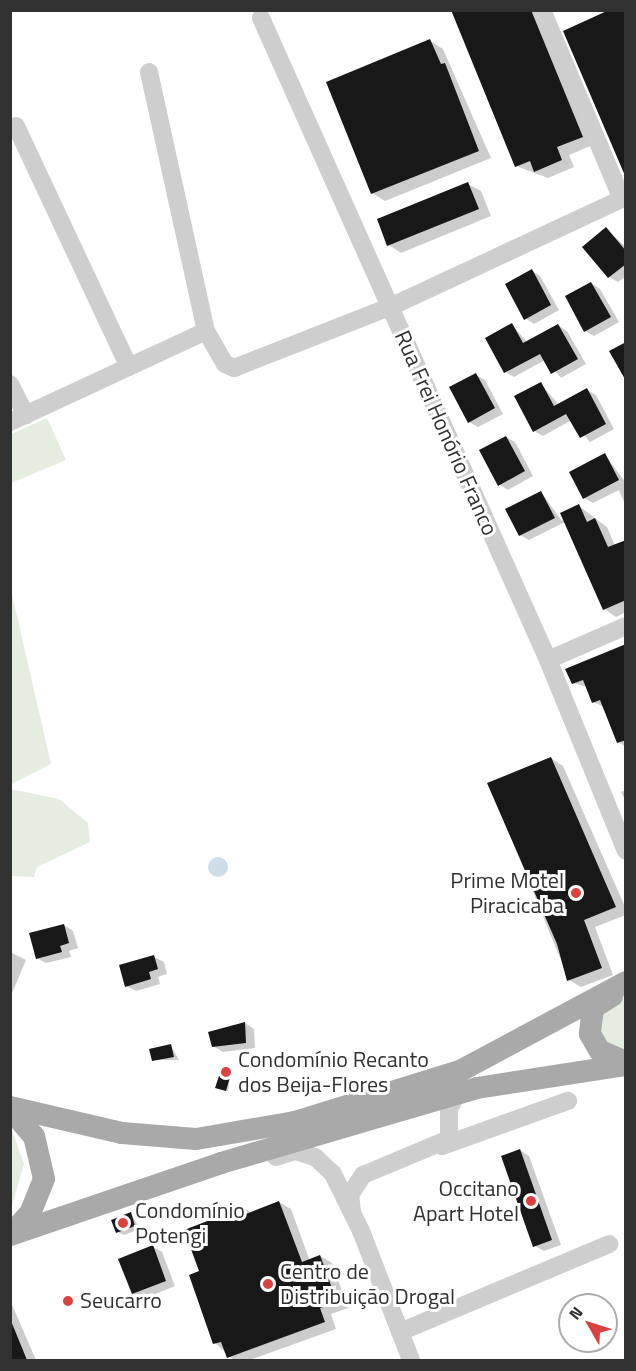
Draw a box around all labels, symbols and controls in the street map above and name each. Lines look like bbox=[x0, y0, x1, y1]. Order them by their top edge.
street label: Rua Frei Honório Franco bbox=[389, 326, 503, 540]
place label: Prime Motel Piracicaba bbox=[450, 867, 564, 918]
marker: Prime Motel Piracicaba bbox=[569, 886, 583, 900]
place label: Condomínio Recanto dos Beija-Flores bbox=[238, 1046, 429, 1098]
marker: Condomínio Recanto dos Beija-Flores bbox=[219, 1065, 233, 1079]
place label: Occitano Apart Hotel bbox=[413, 1175, 519, 1226]
marker: Occitano Apart Hotel bbox=[524, 1194, 538, 1208]
place label: Condomínio Potengi bbox=[135, 1197, 245, 1248]
marker: Condomínio Potengi bbox=[116, 1216, 130, 1230]
place label: Centro de Distribuição Drogal bbox=[280, 1258, 455, 1310]
marker: Centro de Distribuição Drogal bbox=[261, 1277, 275, 1291]
place label: Seucarro bbox=[80, 1288, 162, 1314]
north arrow bbox=[558, 1293, 618, 1353]
marker: Seucarro bbox=[61, 1294, 75, 1308]
text: N bbox=[563, 1301, 588, 1325]

